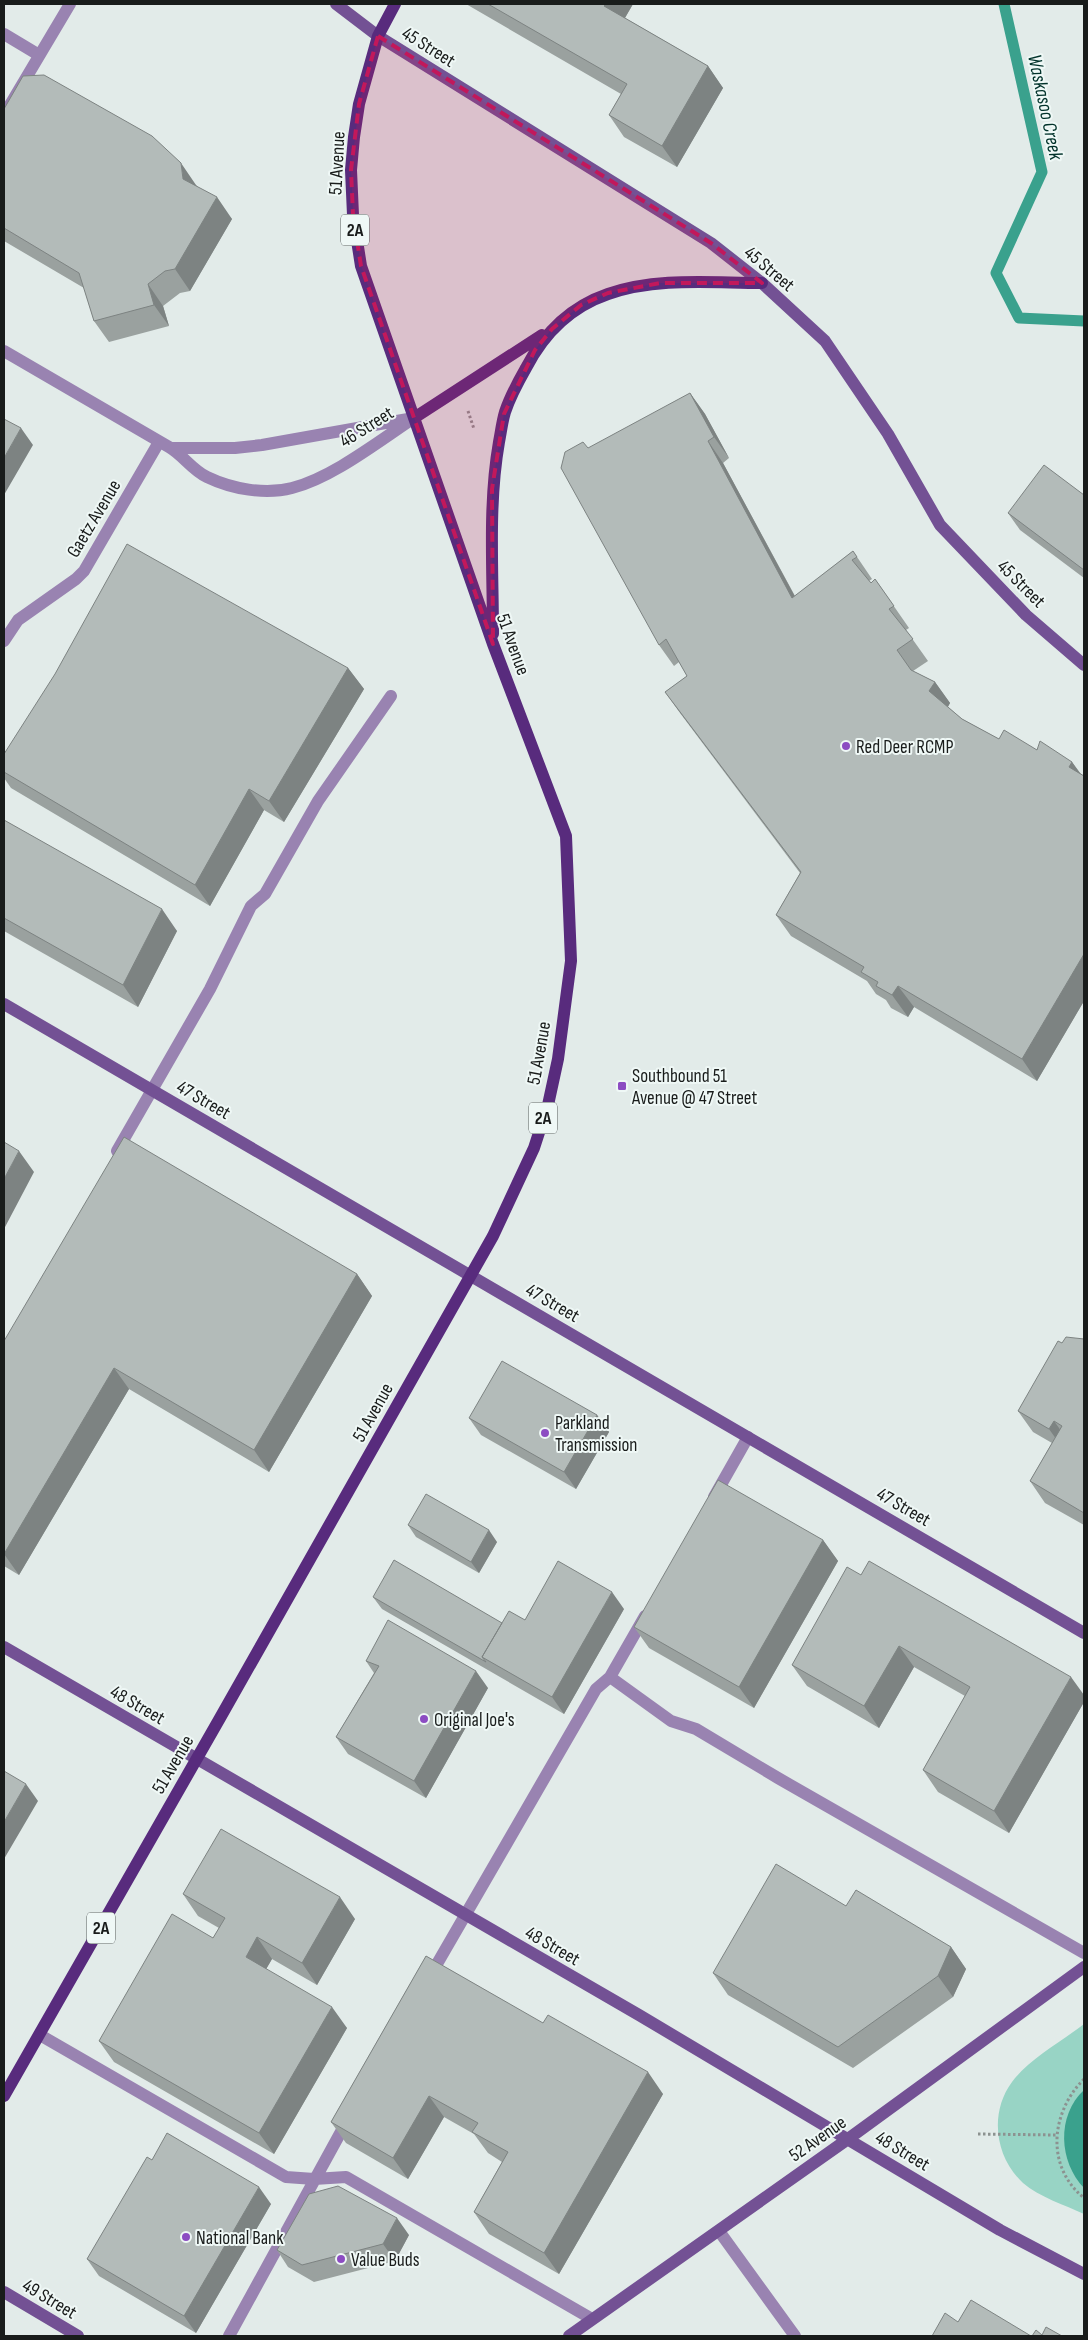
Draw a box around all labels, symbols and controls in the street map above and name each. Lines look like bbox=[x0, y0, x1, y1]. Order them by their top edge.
street label: 45 Street bbox=[397, 22, 459, 73]
water label: Waskasoo Creek bbox=[1022, 52, 1068, 163]
street label: 51 Avenue bbox=[324, 131, 351, 196]
road number: 2A bbox=[341, 214, 369, 246]
street label: 45 Street bbox=[739, 241, 799, 297]
street label: 46 Street bbox=[336, 402, 398, 453]
street label: Gaetz Avenue bbox=[62, 476, 126, 562]
street label: 45 Street bbox=[992, 555, 1050, 613]
street label: 51 Avenue bbox=[491, 611, 534, 678]
place label: Red Deer RCMP bbox=[856, 736, 953, 759]
marker: Red Deer RCMP bbox=[840, 740, 852, 752]
street label: 51 Avenue bbox=[523, 1020, 556, 1087]
place label: Southbound 51 Avenue @ 47 Street bbox=[631, 1065, 757, 1110]
street label: 47 Street bbox=[172, 1076, 235, 1125]
marker: Southbound 51 Avenue @ 47 Street bbox=[616, 1080, 628, 1092]
road number: 2A bbox=[529, 1102, 557, 1134]
street label: 47 Street bbox=[521, 1279, 584, 1328]
street label: 51 Avenue bbox=[348, 1379, 399, 1446]
place label: Parkland Transmission bbox=[555, 1412, 637, 1457]
marker: Parkland Transmission bbox=[539, 1427, 551, 1439]
street label: 47 Street bbox=[872, 1483, 935, 1532]
street label: 48 Street bbox=[106, 1680, 169, 1730]
place label: Original Joe's bbox=[434, 1709, 515, 1732]
marker: Original Joe's bbox=[418, 1713, 430, 1725]
street label: 51 Avenue bbox=[147, 1731, 199, 1798]
road number: 2A bbox=[87, 1912, 115, 1944]
street label: 48 Street bbox=[521, 1921, 584, 1971]
street label: 52 Avenue bbox=[785, 2111, 851, 2167]
street label: 48 Street bbox=[871, 2126, 934, 2177]
place label: National Bank bbox=[196, 2227, 284, 2250]
marker: National Bank bbox=[180, 2231, 192, 2243]
place label: Value Buds bbox=[351, 2249, 420, 2272]
marker: Value Buds bbox=[335, 2253, 347, 2265]
street label: 49 Street bbox=[18, 2274, 81, 2325]

